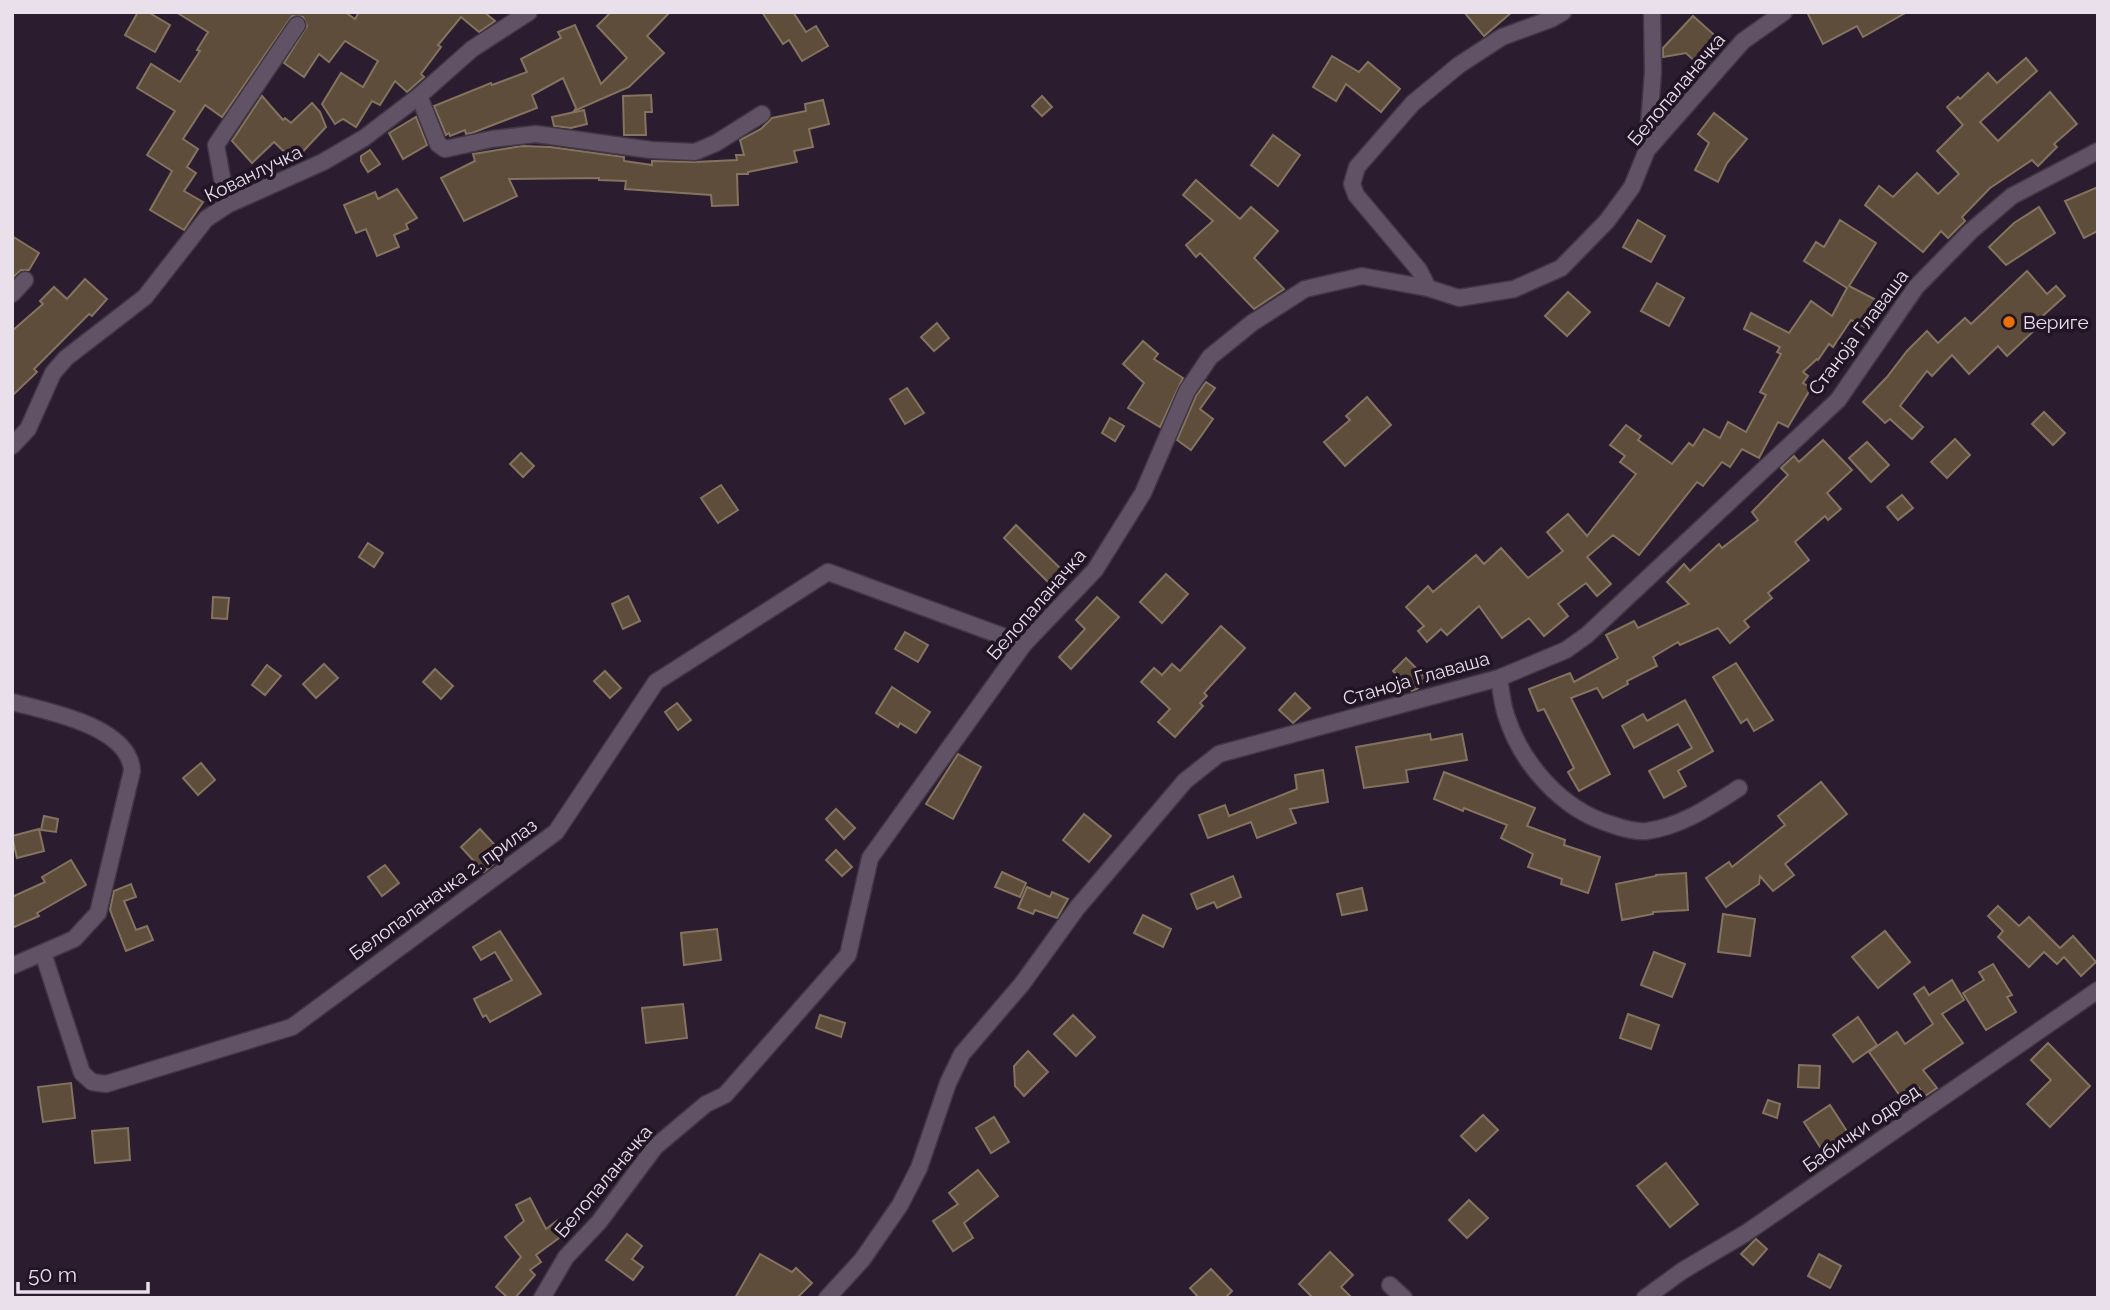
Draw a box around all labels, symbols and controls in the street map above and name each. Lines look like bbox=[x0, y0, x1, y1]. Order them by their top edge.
street label: Белопаланачка bbox=[1623, 29, 1729, 149]
street label: Кованлучка bbox=[201, 140, 305, 206]
street label: Станоја Главаша bbox=[1804, 265, 1912, 399]
place label: Вериге bbox=[2023, 311, 2089, 333]
marker: Вериге bbox=[2001, 314, 2017, 330]
street label: Белопаланачка bbox=[982, 544, 1090, 664]
street label: Станоја Главаша bbox=[1340, 647, 1492, 709]
street label: Белопаланачка 2. прилаз bbox=[345, 814, 541, 964]
street label: Бабички одред bbox=[1798, 1080, 1924, 1176]
street label: Белопаланачка bbox=[550, 1121, 656, 1241]
scale bar bbox=[18, 1250, 147, 1294]
text: 50 m bbox=[28, 1262, 77, 1287]

